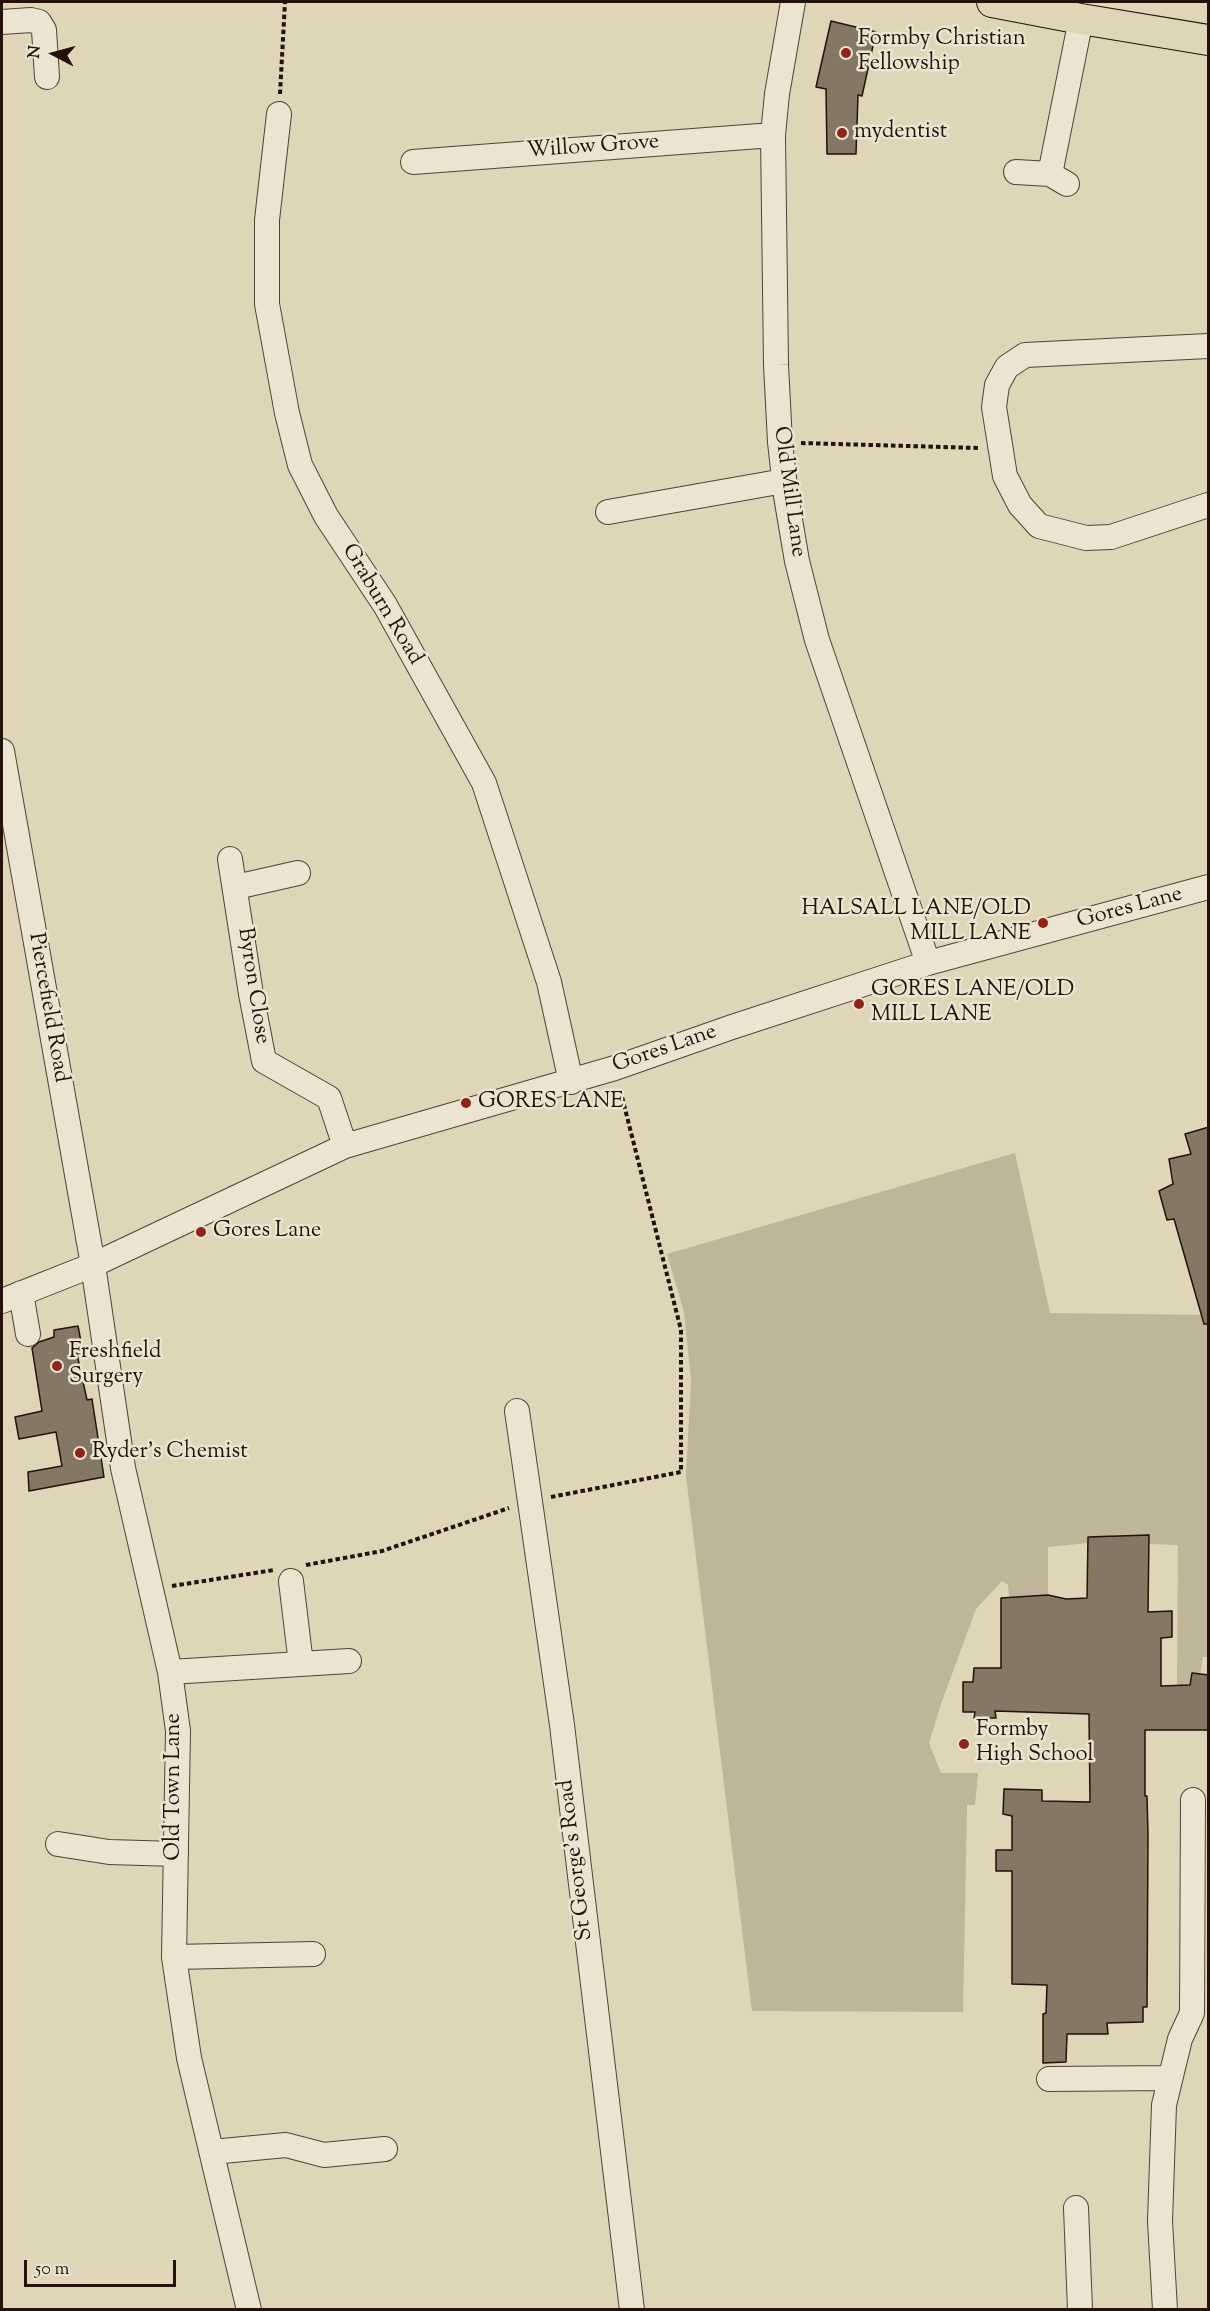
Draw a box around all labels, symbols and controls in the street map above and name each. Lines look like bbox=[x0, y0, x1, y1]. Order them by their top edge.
north arrow bbox=[24, 24, 84, 84]
place label: Formby Christian Fellowship bbox=[858, 27, 1026, 78]
text: N bbox=[23, 45, 48, 60]
marker: Formby Christian Fellowship bbox=[839, 46, 853, 60]
place label: mydentist bbox=[854, 120, 947, 146]
marker: mydentist bbox=[835, 126, 849, 140]
street label: Willow Grove bbox=[526, 130, 660, 166]
street label: Old Mill Lane bbox=[766, 425, 810, 559]
street label: Graburn Road bbox=[335, 540, 427, 670]
street label: Gores Lane bbox=[1074, 882, 1186, 936]
place label: HALSALL LANE/OLD MILL LANE bbox=[801, 897, 1031, 948]
marker: HALSALL LANE/OLD MILL LANE bbox=[1036, 916, 1050, 930]
street label: Byron Close bbox=[230, 926, 274, 1046]
street label: Piercefield Road bbox=[21, 931, 73, 1085]
place label: GORES LANE/OLD MILL LANE bbox=[871, 978, 1074, 1030]
marker: GORES LANE/OLD MILL LANE bbox=[852, 997, 866, 1011]
street label: Gores Lane bbox=[609, 1020, 721, 1080]
place label: GORES LANE bbox=[478, 1090, 624, 1116]
marker: GORES LANE bbox=[459, 1096, 473, 1110]
place label: Gores Lane bbox=[213, 1219, 321, 1245]
marker: Gores Lane bbox=[194, 1225, 208, 1239]
place label: Freshfield Surgery bbox=[69, 1340, 161, 1392]
marker: Freshfield Surgery bbox=[50, 1359, 64, 1373]
place label: Ryder's Chemist bbox=[92, 1440, 248, 1466]
marker: Ryder's Chemist bbox=[73, 1446, 87, 1460]
street label: Old Town Lane bbox=[162, 1713, 188, 1861]
place label: Formby High School bbox=[976, 1718, 1094, 1770]
marker: Formby High School bbox=[957, 1737, 971, 1751]
street label: St George's Road bbox=[554, 1778, 600, 1942]
scale bar bbox=[27, 2248, 178, 2286]
text: 50 m bbox=[35, 2257, 69, 2283]

